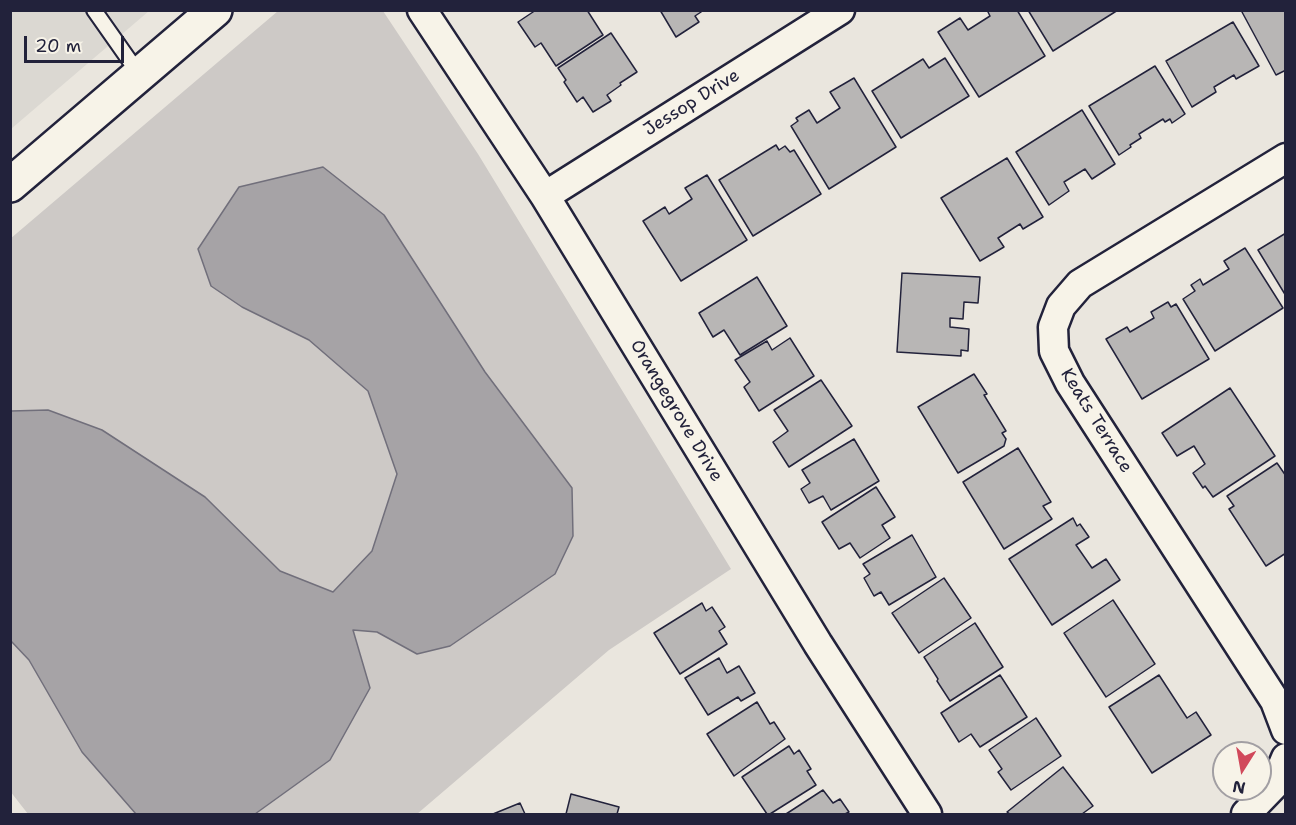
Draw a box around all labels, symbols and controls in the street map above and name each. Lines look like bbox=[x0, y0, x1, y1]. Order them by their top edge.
scale bar bbox=[27, 24, 128, 62]
text: 20 m bbox=[35, 34, 81, 58]
street label: Jessop Drive bbox=[640, 65, 744, 141]
street label: Orangegrove Drive bbox=[625, 336, 727, 486]
street label: Keats Terrace bbox=[1055, 365, 1137, 477]
north arrow bbox=[1212, 741, 1272, 801]
text: N bbox=[1231, 776, 1247, 799]

